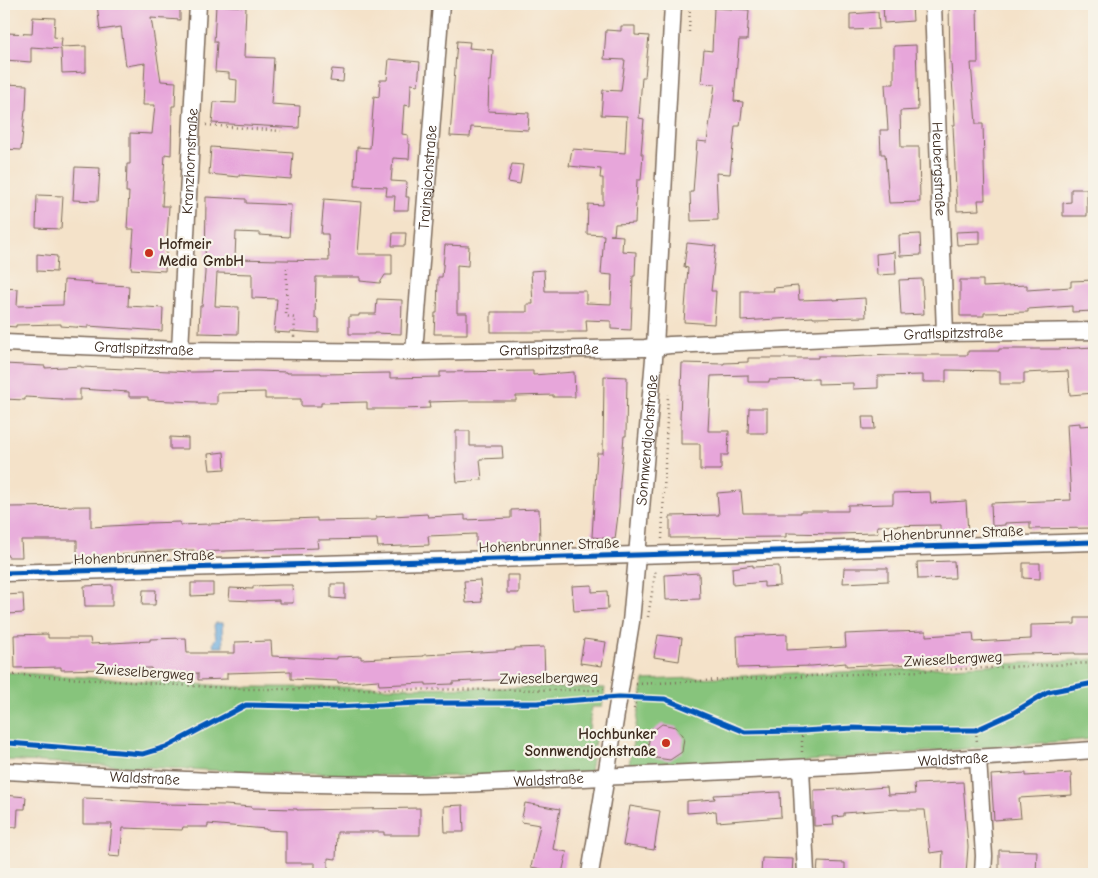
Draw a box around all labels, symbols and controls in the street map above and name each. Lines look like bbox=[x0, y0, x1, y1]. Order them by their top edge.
street label: Kranzhornstraße bbox=[178, 107, 202, 215]
street label: Heubergstraße bbox=[928, 121, 950, 217]
street label: Trainsjochstraße bbox=[414, 124, 441, 231]
place label: Hofmeir Media GmbH bbox=[159, 235, 244, 270]
marker: Hofmeir Media GmbH bbox=[143, 247, 155, 259]
street label: Gratlspitzstraße bbox=[903, 323, 1004, 344]
street label: Gratlspitzstraße bbox=[94, 338, 194, 359]
street label: Gratlspitzstraße bbox=[499, 340, 599, 360]
street label: Sonnwendjochstraße bbox=[632, 373, 662, 506]
street label: Hohenbrunner Straße bbox=[882, 522, 1024, 544]
street label: Hohenbrunner Straße bbox=[478, 534, 620, 556]
street label: Hohenbrunner Straße bbox=[73, 546, 215, 568]
street label: Zwieselbergweg bbox=[903, 647, 1003, 671]
street label: Zwieselbergweg bbox=[95, 660, 195, 684]
street label: Zwieselbergweg bbox=[499, 668, 599, 688]
place label: Hochbunker Sonnwendjochstraße bbox=[525, 725, 656, 760]
marker: Hochbunker Sonnwendjochstraße bbox=[660, 737, 672, 749]
street label: Waldstraße bbox=[917, 748, 989, 770]
street label: Waldstraße bbox=[109, 767, 181, 789]
street label: Waldstraße bbox=[513, 769, 585, 791]

